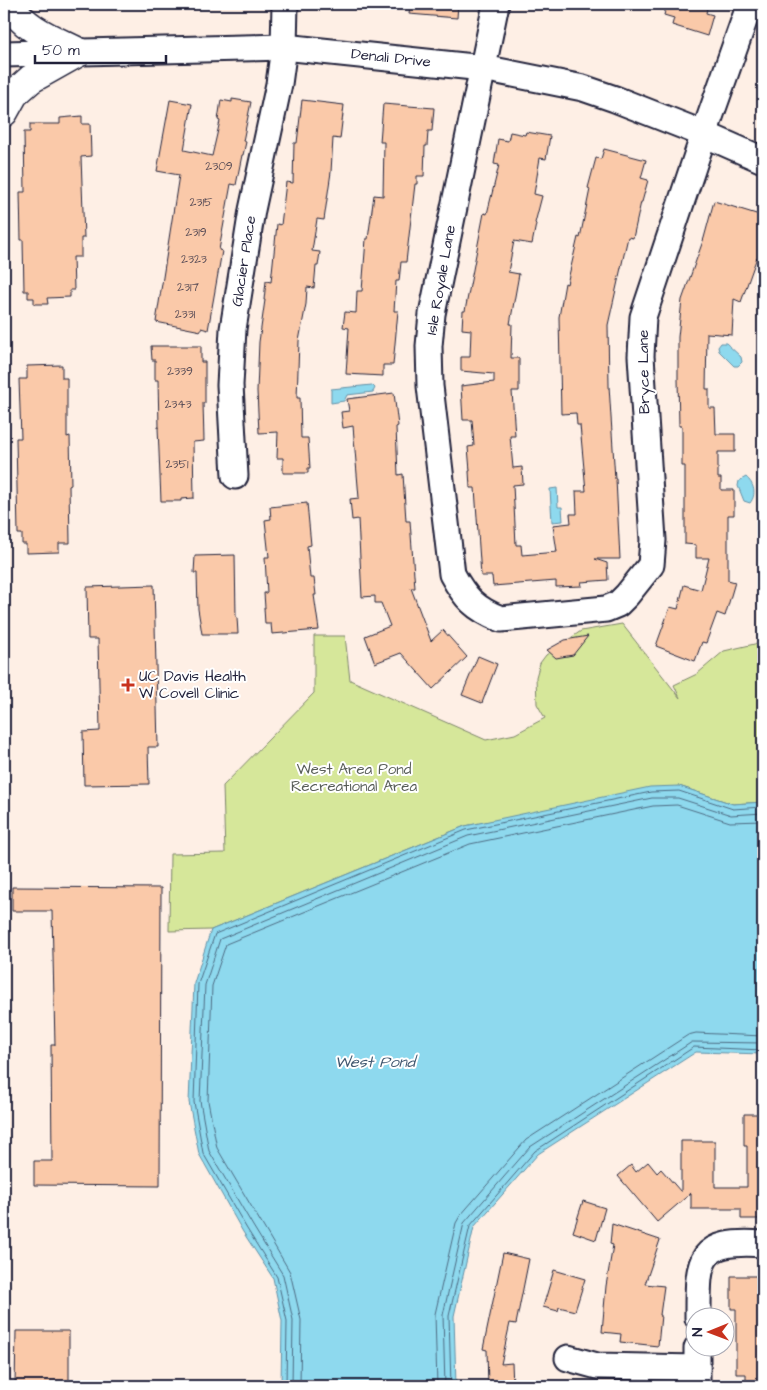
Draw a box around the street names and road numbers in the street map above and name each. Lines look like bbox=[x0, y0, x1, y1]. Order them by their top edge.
street label: Denali Drive bbox=[350, 43, 432, 73]
street label: Glacier Place bbox=[226, 214, 262, 308]
street label: Isle Royale Lane bbox=[421, 223, 462, 337]
street label: Bryce Lane bbox=[633, 330, 656, 414]

